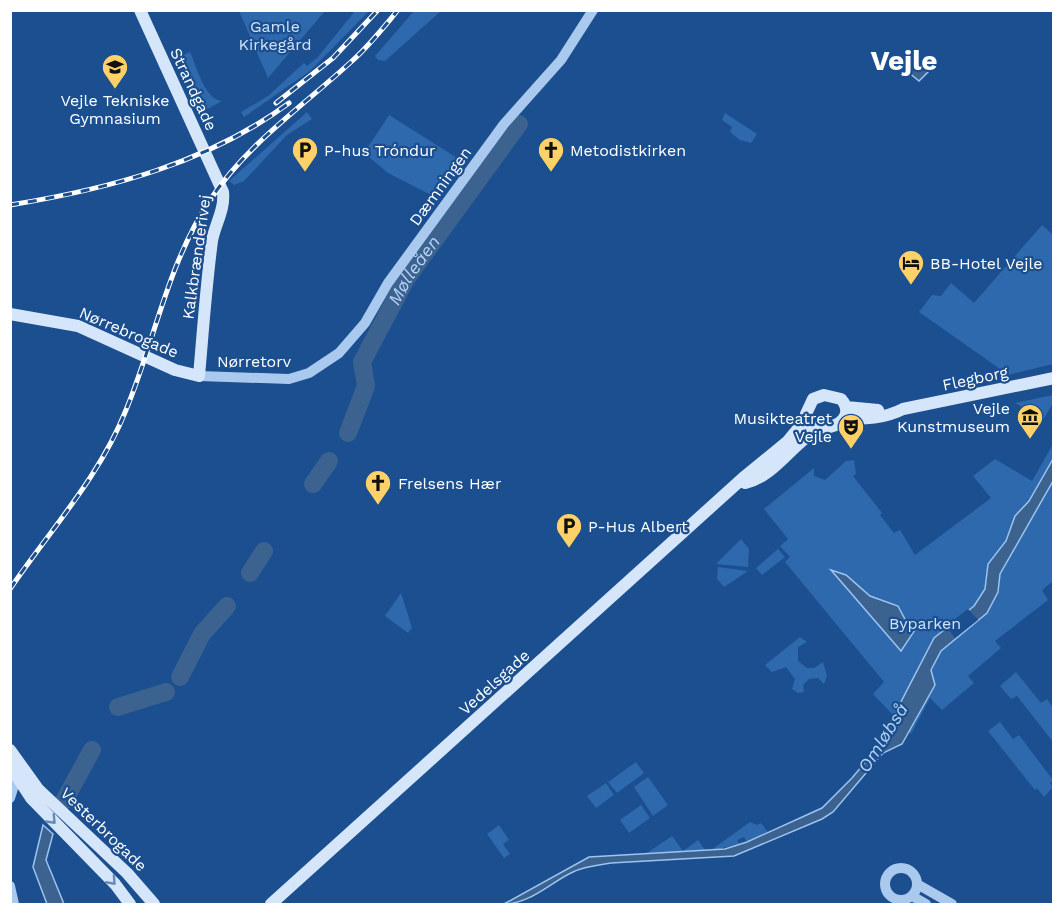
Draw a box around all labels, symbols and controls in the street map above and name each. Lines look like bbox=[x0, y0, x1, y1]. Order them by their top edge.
park label: Gamle Kirkegård bbox=[238, 17, 312, 54]
district label: Vejle bbox=[870, 44, 938, 77]
street label: Strandgade bbox=[166, 45, 221, 134]
school or university icon: Vejle Tekniske Gymnasium bbox=[100, 52, 130, 90]
place label: Vejle Tekniske Gymnasium bbox=[60, 91, 170, 128]
parking icon: P-hus Tróndur bbox=[290, 135, 320, 173]
church icon: Metodistkirken bbox=[536, 135, 566, 173]
place label: P-hus Tróndur bbox=[324, 141, 436, 160]
place label: Metodistkirken bbox=[570, 141, 686, 160]
street label: Dæmningen bbox=[405, 143, 475, 229]
street label: Kalkbrænderivej bbox=[178, 193, 215, 321]
water label: Mølleåen bbox=[383, 231, 444, 308]
hotel icon: BB-Hotel Vejle bbox=[896, 248, 926, 286]
place label: BB-Hotel Vejle bbox=[930, 254, 1043, 273]
street label: Nørrebrogade bbox=[76, 303, 181, 362]
street label: Nørretorv bbox=[217, 352, 292, 371]
street label: Flegborg bbox=[941, 362, 1010, 395]
place label: Vejle Kunstmuseum bbox=[897, 399, 1010, 436]
museum icon: Vejle Kunstmuseum bbox=[1015, 402, 1045, 440]
place label: Musikteatret Vejle bbox=[733, 409, 832, 446]
theatre icon: Musikteatret Vejle bbox=[836, 412, 866, 450]
church icon: Frelsens Hær bbox=[363, 468, 393, 506]
place label: Frelsens Hær bbox=[398, 474, 502, 493]
parking icon: P-Hus Albert bbox=[554, 511, 584, 549]
place label: P-Hus Albert bbox=[588, 517, 688, 536]
park label: Byparken bbox=[889, 614, 961, 633]
street label: Vedelsgade bbox=[455, 646, 533, 719]
water label: Omløbså bbox=[853, 699, 912, 776]
street label: Vesterbrogade bbox=[57, 783, 151, 875]
one-way arrow bbox=[45, 812, 56, 823]
one-way arrow bbox=[105, 875, 116, 885]

